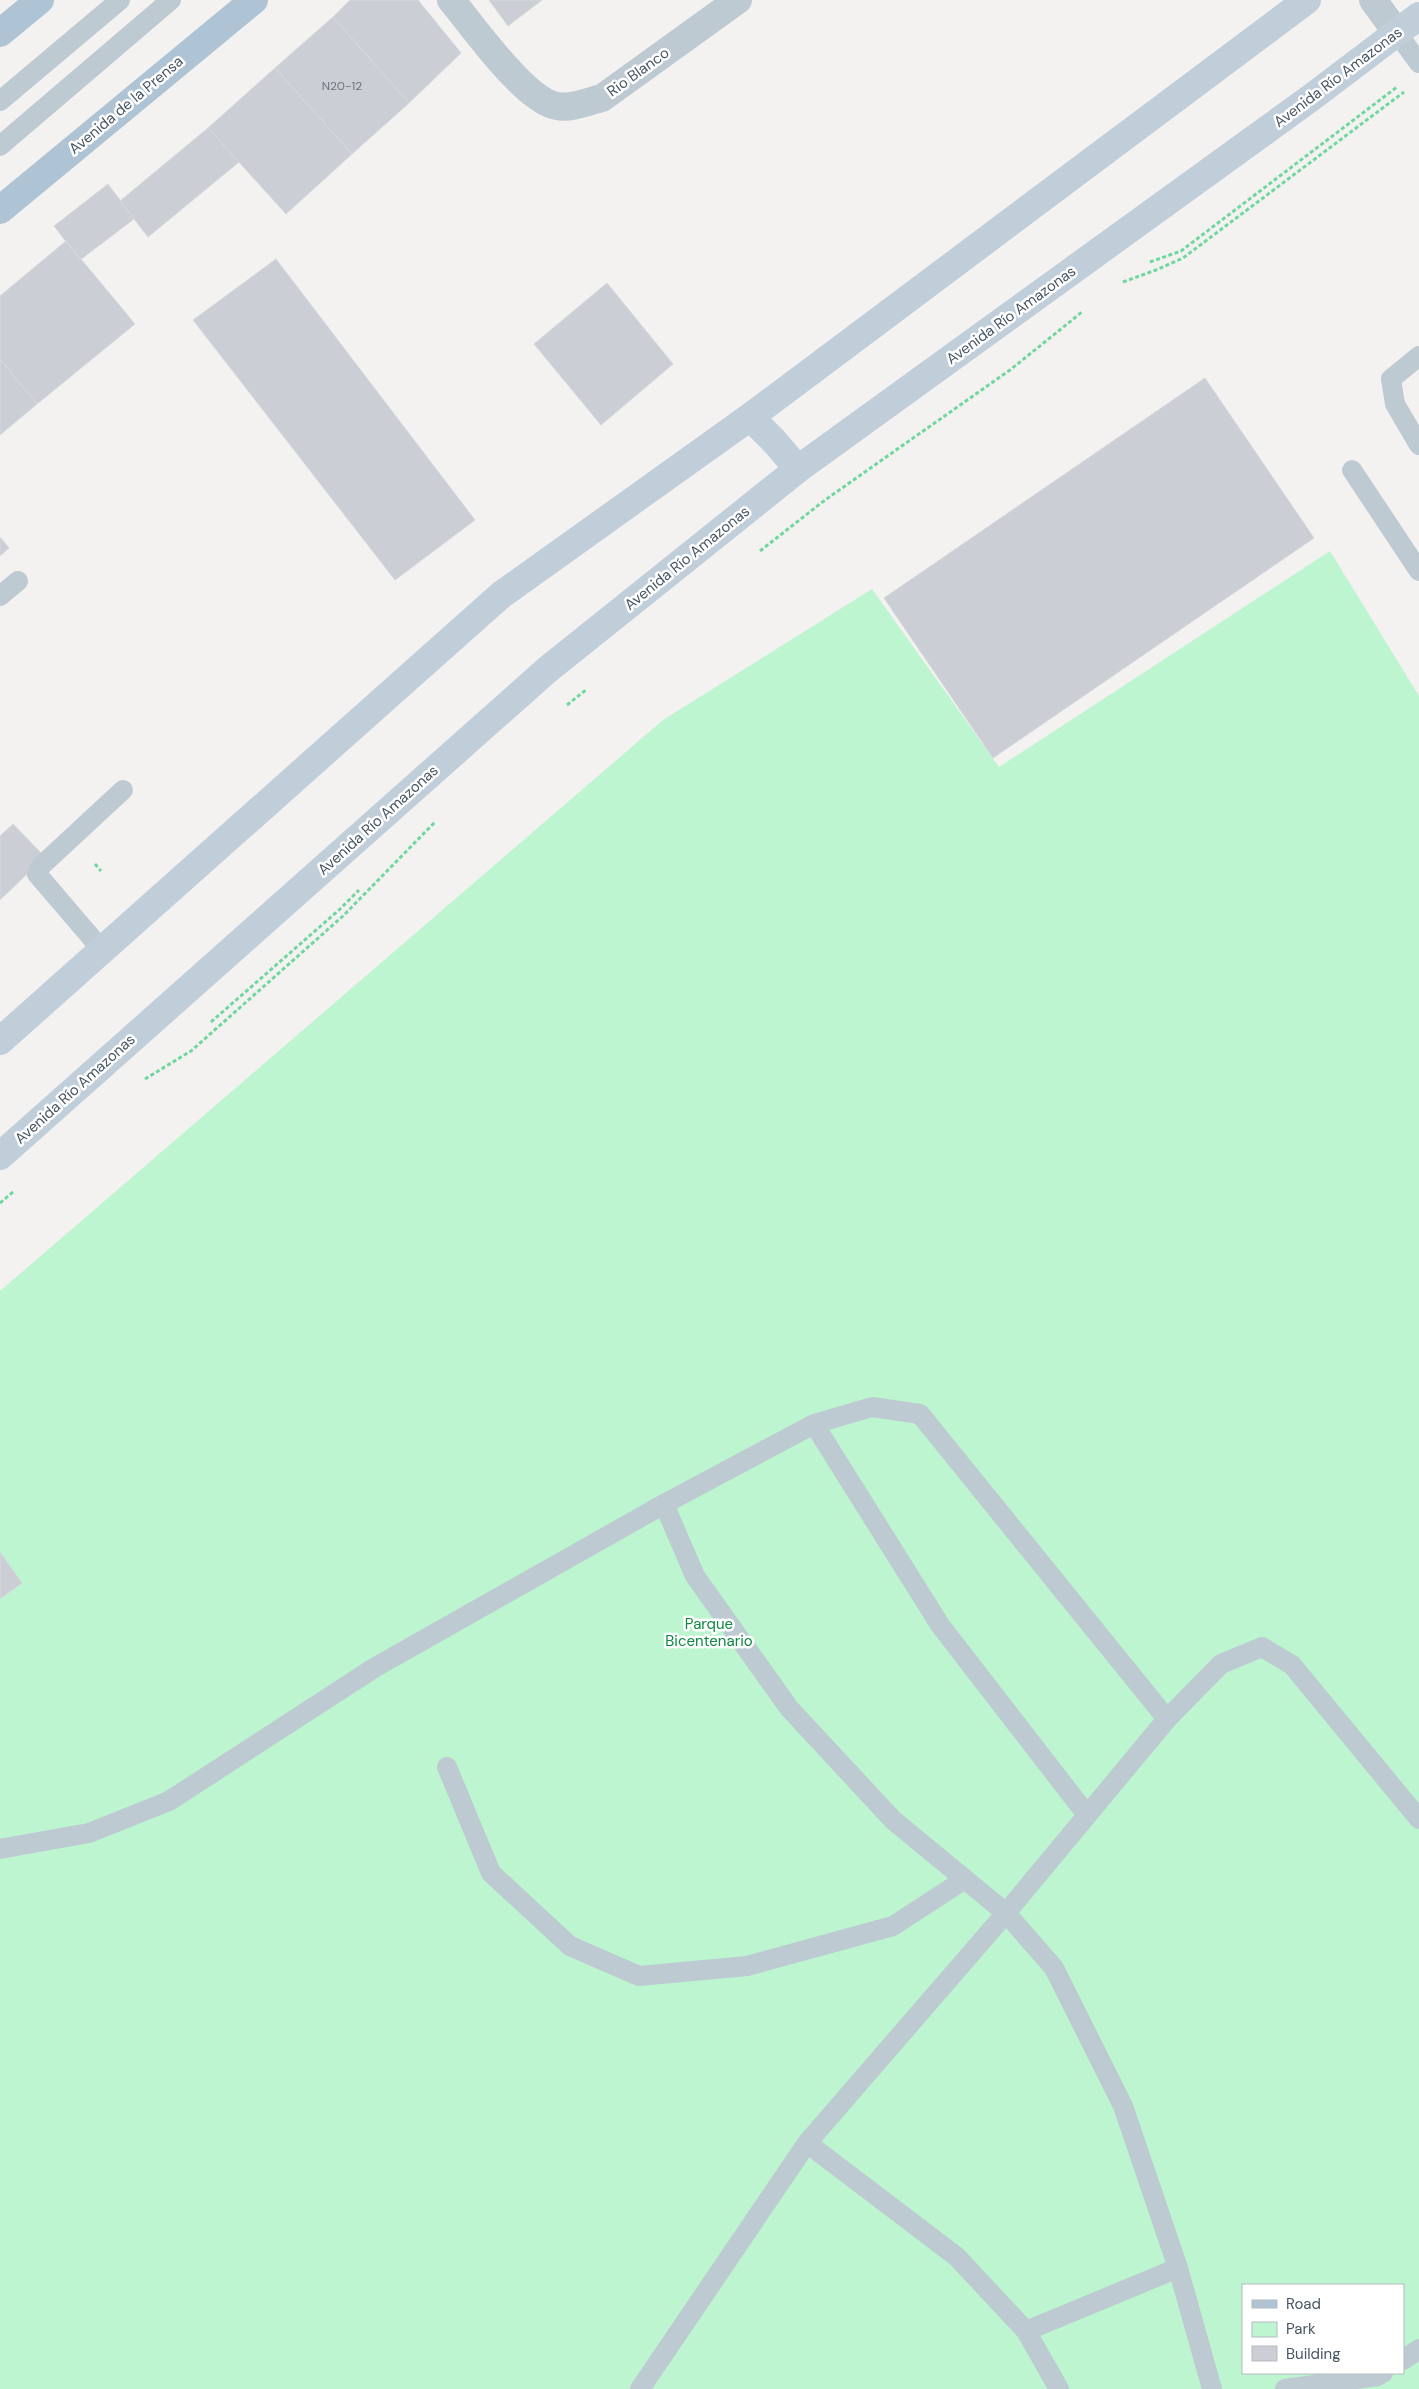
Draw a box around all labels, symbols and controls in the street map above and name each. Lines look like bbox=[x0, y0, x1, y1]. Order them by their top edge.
street label: Avenida Río Amazonas bbox=[1270, 22, 1406, 132]
street label: Rio Blanco bbox=[603, 43, 673, 101]
street label: Avenida de la Prensa bbox=[65, 51, 187, 159]
house number: N20-12 bbox=[322, 78, 362, 94]
street label: Avenida Río Amazonas bbox=[942, 261, 1080, 369]
street label: Avenida Río Amazonas bbox=[620, 501, 754, 615]
street label: Avenida Río Amazonas bbox=[313, 760, 443, 880]
street label: Avenida Río Amazonas bbox=[10, 1029, 140, 1149]
park label: Parque Bicentenario bbox=[665, 1614, 753, 1651]
legend bbox=[1242, 2284, 1404, 2374]
text: Road bbox=[1286, 2294, 1321, 2314]
text: Park bbox=[1286, 2319, 1316, 2339]
text: Building bbox=[1286, 2344, 1341, 2364]

